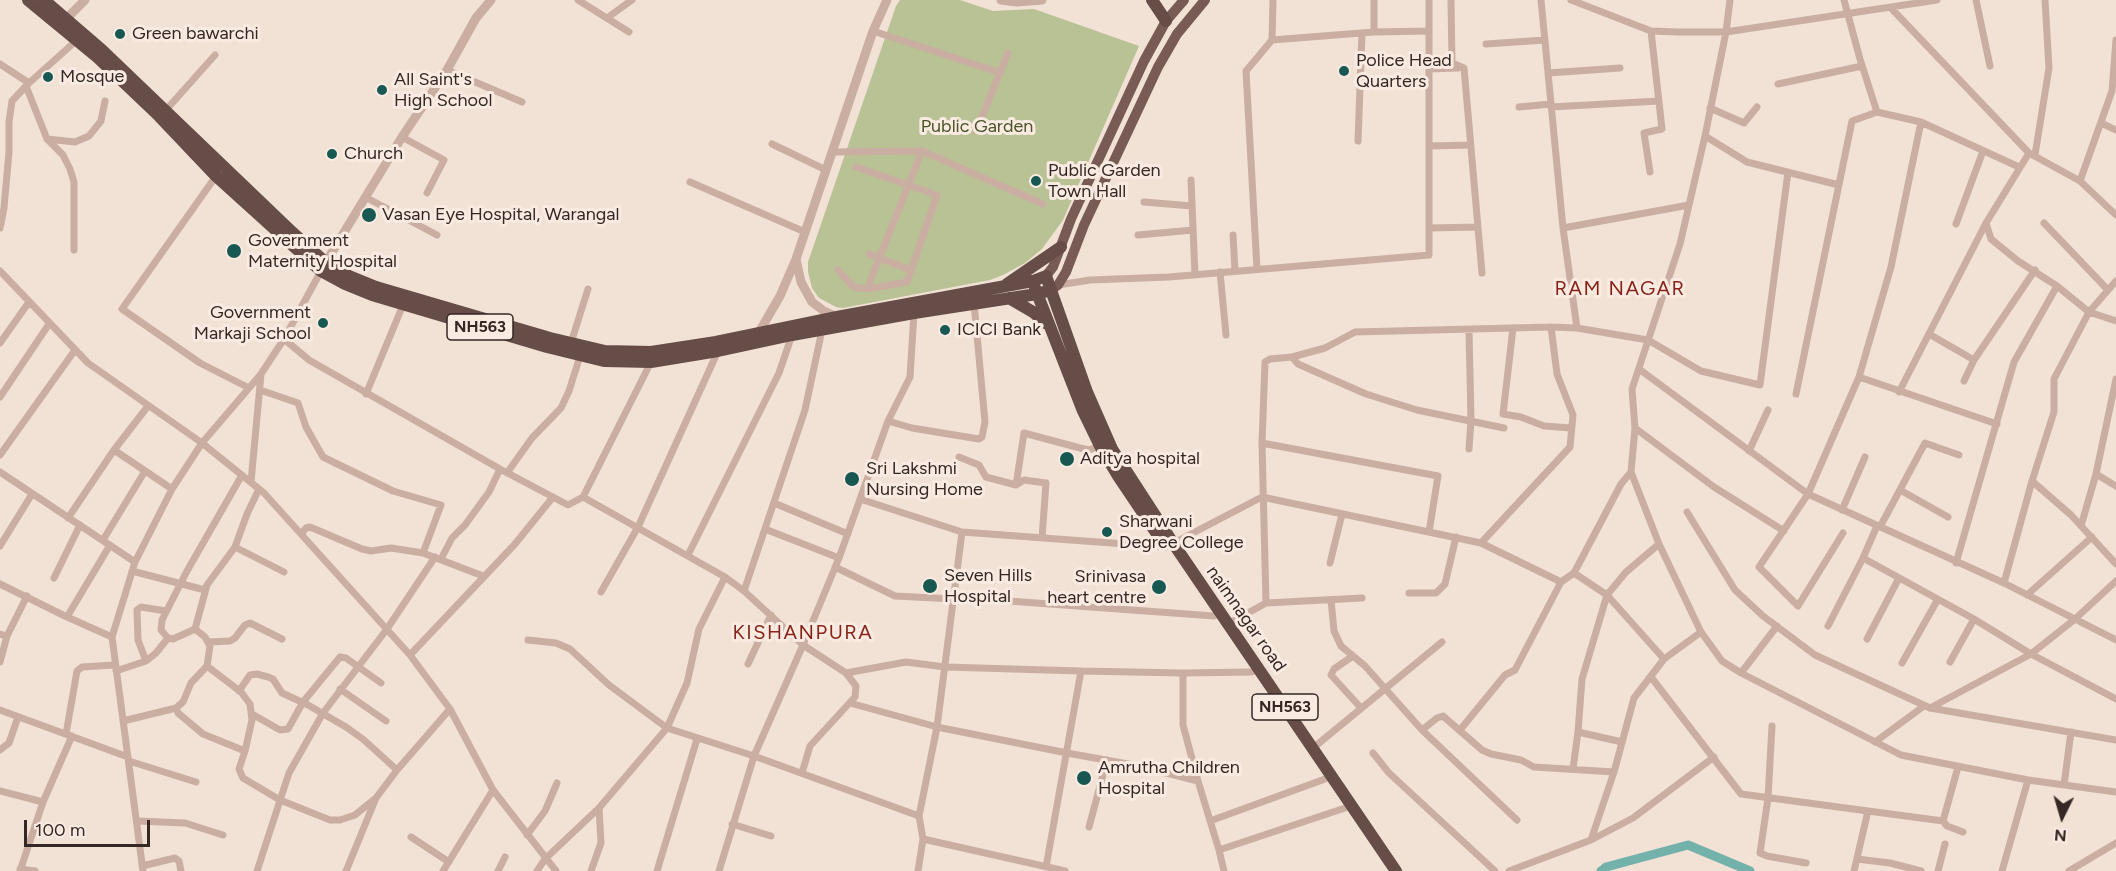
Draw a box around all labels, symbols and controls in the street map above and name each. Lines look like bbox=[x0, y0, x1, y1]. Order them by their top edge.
place label: Green bawarchi bbox=[132, 23, 259, 45]
marker: Green bawarchi bbox=[113, 27, 127, 41]
place label: Police Head Quarters bbox=[1356, 50, 1452, 92]
marker: Police Head Quarters bbox=[1337, 64, 1351, 78]
place label: Mosque bbox=[60, 66, 124, 88]
place label: All Saint's High School bbox=[394, 69, 492, 112]
marker: Mosque bbox=[41, 70, 55, 84]
marker: All Saint's High School bbox=[375, 83, 389, 97]
park label: Public Garden bbox=[921, 116, 1033, 138]
place label: Church bbox=[344, 143, 403, 165]
marker: Church bbox=[325, 147, 339, 161]
place label: Public Garden Town Hall bbox=[1048, 160, 1161, 202]
marker: Public Garden Town Hall bbox=[1029, 174, 1043, 188]
place label: Vasan Eye Hospital, Warangal bbox=[382, 204, 619, 226]
marker: Vasan Eye Hospital, Warangal bbox=[360, 206, 378, 224]
place label: Government Maternity Hospital bbox=[248, 230, 397, 272]
marker: Government Maternity Hospital bbox=[225, 242, 243, 260]
district label: RAM NAGAR bbox=[1554, 277, 1686, 301]
place label: Government Markaji School bbox=[194, 302, 311, 344]
road number: NH563 bbox=[447, 314, 513, 340]
marker: Government Markaji School bbox=[316, 316, 330, 330]
place label: ICICI Bank bbox=[957, 319, 1041, 341]
marker: ICICI Bank bbox=[938, 323, 952, 337]
place label: Aditya hospital bbox=[1080, 448, 1200, 470]
marker: Aditya hospital bbox=[1058, 450, 1076, 468]
place label: Sri Lakshmi Nursing Home bbox=[866, 458, 983, 500]
marker: Sri Lakshmi Nursing Home bbox=[843, 470, 861, 488]
place label: Sharwani Degree College bbox=[1119, 511, 1244, 554]
marker: Sharwani Degree College bbox=[1100, 525, 1114, 539]
street label: naimnagar road bbox=[1201, 562, 1291, 676]
place label: Seven Hills Hospital bbox=[944, 565, 1032, 608]
place label: Srinivasa heart centre bbox=[1047, 566, 1146, 608]
marker: Seven Hills Hospital bbox=[921, 577, 939, 595]
marker: Srinivasa heart centre bbox=[1150, 578, 1168, 596]
district label: KISHANPURA bbox=[733, 621, 873, 645]
road number: NH563 bbox=[1252, 694, 1318, 720]
place label: Amrutha Children Hospital bbox=[1098, 757, 1240, 800]
marker: Amrutha Children Hospital bbox=[1075, 769, 1093, 787]
north arrow bbox=[2032, 787, 2092, 847]
scale bar bbox=[27, 808, 153, 846]
text: 100 m bbox=[35, 819, 85, 841]
text: N bbox=[2053, 825, 2067, 845]

